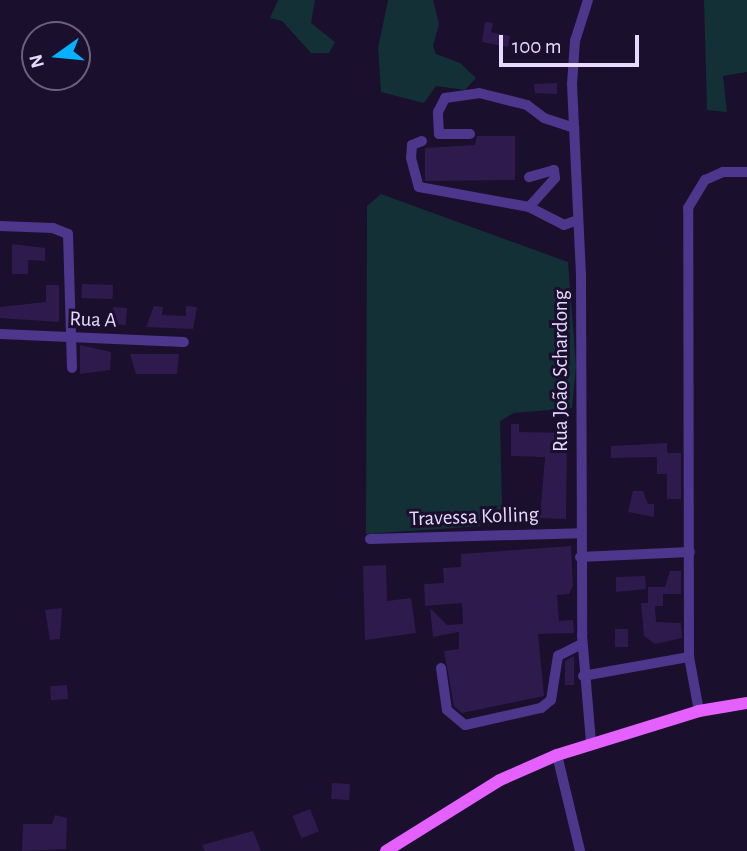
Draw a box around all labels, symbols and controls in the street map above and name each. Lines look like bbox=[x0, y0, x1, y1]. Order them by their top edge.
north arrow bbox=[21, 21, 91, 91]
scale bar bbox=[502, 21, 642, 65]
text: 100 m bbox=[512, 36, 562, 57]
text: N bbox=[26, 52, 48, 70]
street label: Rua João Schardong bbox=[548, 290, 574, 452]
street label: Rua A bbox=[69, 307, 117, 333]
street label: Travessa Kolling bbox=[409, 502, 539, 532]

